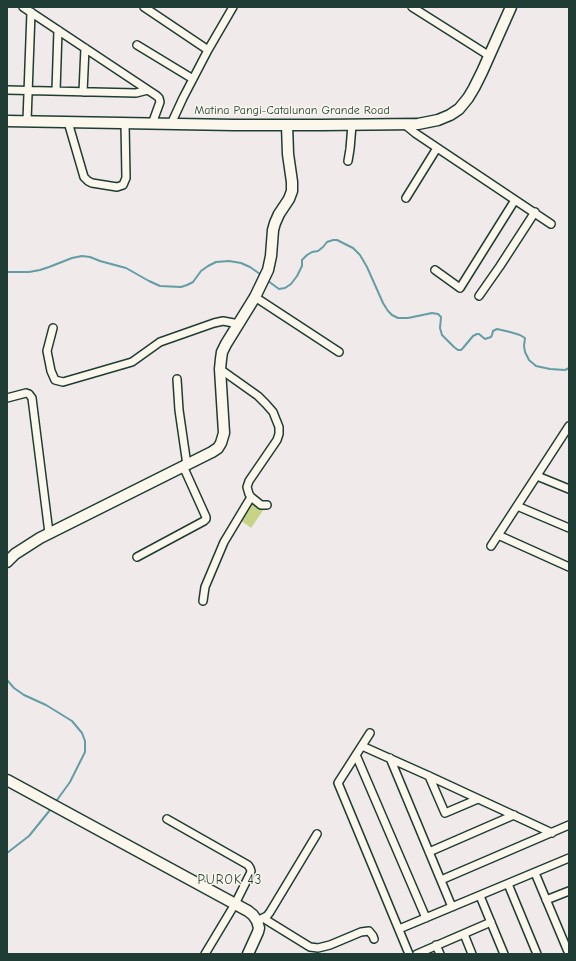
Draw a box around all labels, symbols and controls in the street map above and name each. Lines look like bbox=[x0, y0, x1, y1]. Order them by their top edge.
street label: Matina Pangi-Catalunan Grande Road bbox=[194, 104, 390, 118]
district label: PUROK 43 bbox=[198, 872, 262, 888]

